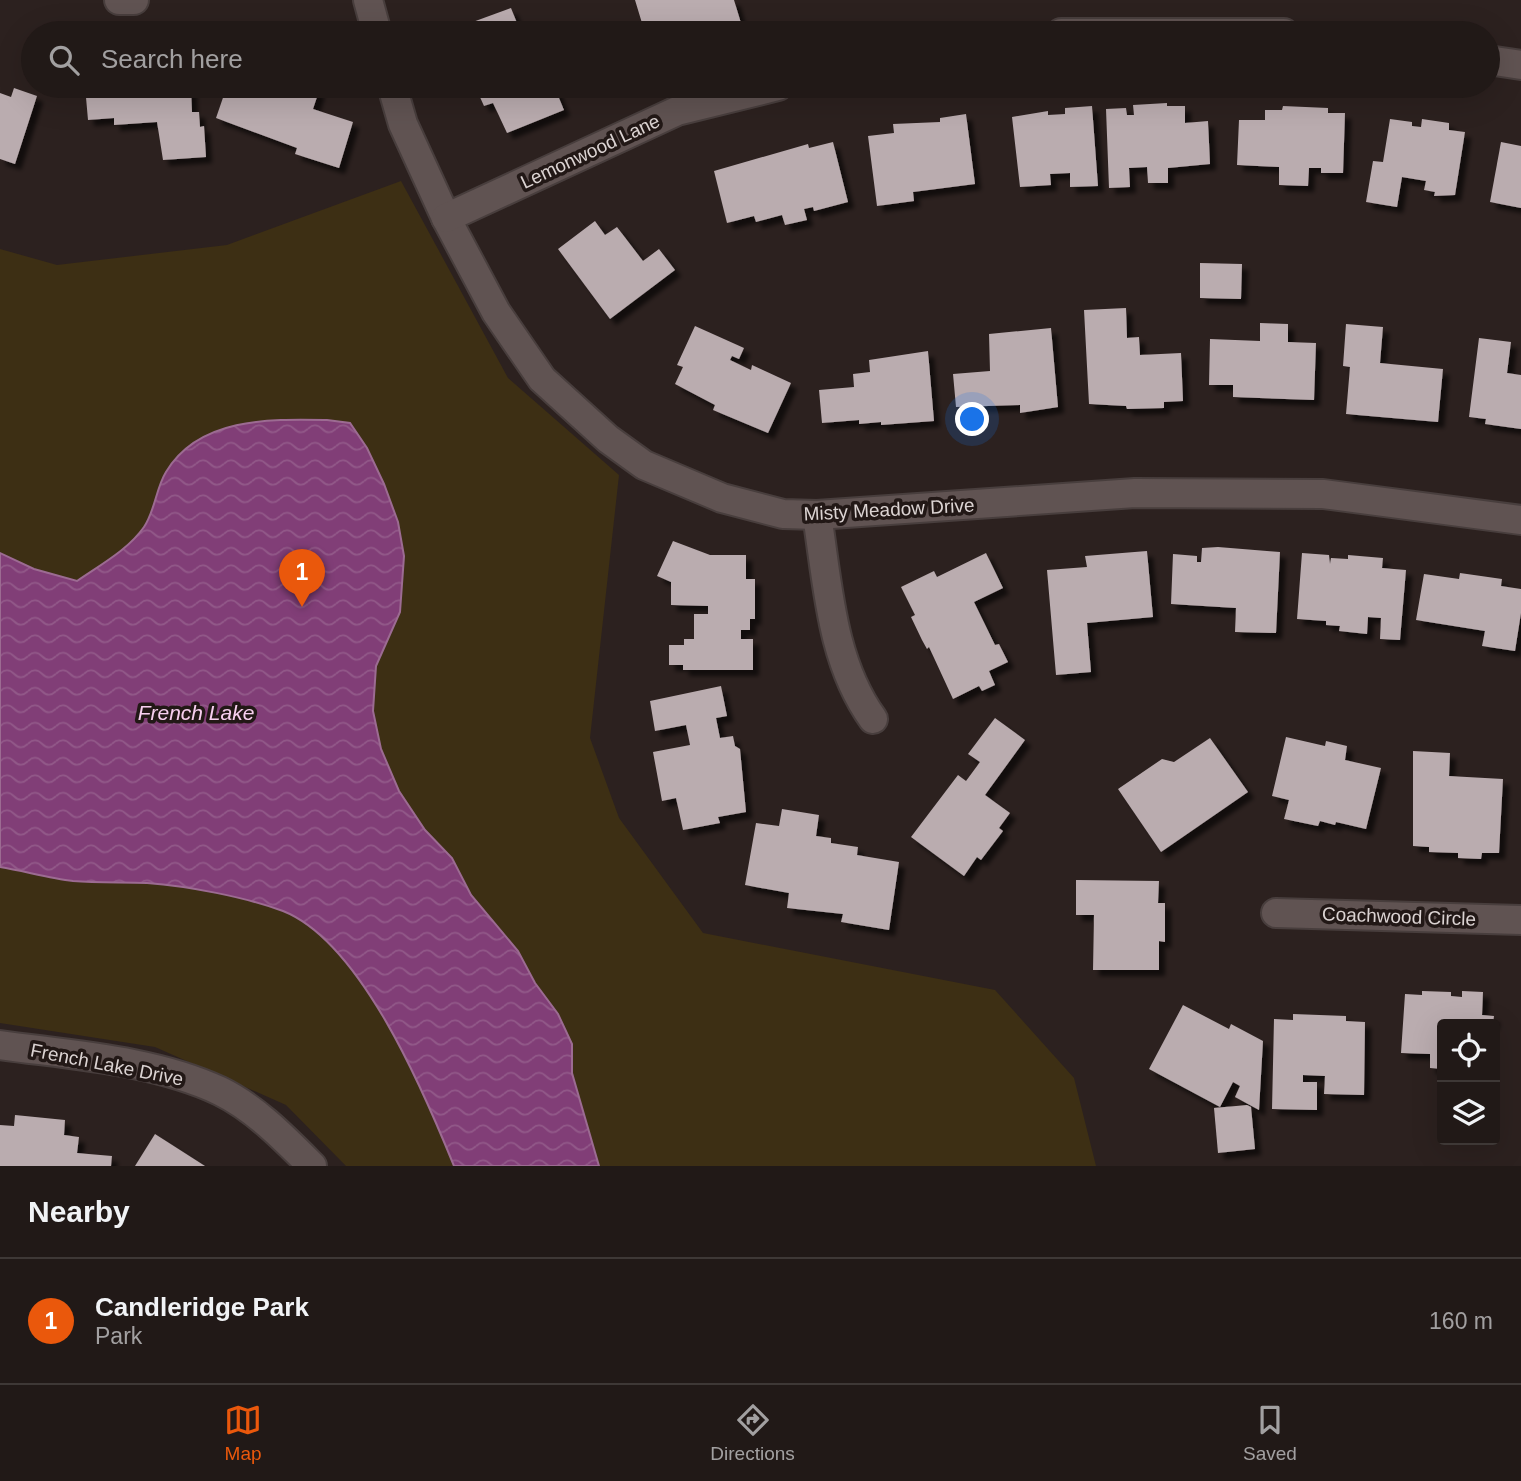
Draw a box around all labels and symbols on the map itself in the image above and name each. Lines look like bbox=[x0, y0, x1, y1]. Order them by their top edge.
street label: Lemonwood Lane bbox=[517, 110, 663, 193]
your location bbox=[955, 402, 989, 436]
street label: Misty Meadow Drive bbox=[803, 495, 975, 524]
pin: 1 bbox=[279, 549, 325, 607]
water label: French Lake bbox=[138, 701, 254, 724]
street label: Coachwood Circle bbox=[1322, 903, 1476, 930]
street label: French Lake Drive bbox=[29, 1039, 185, 1090]

